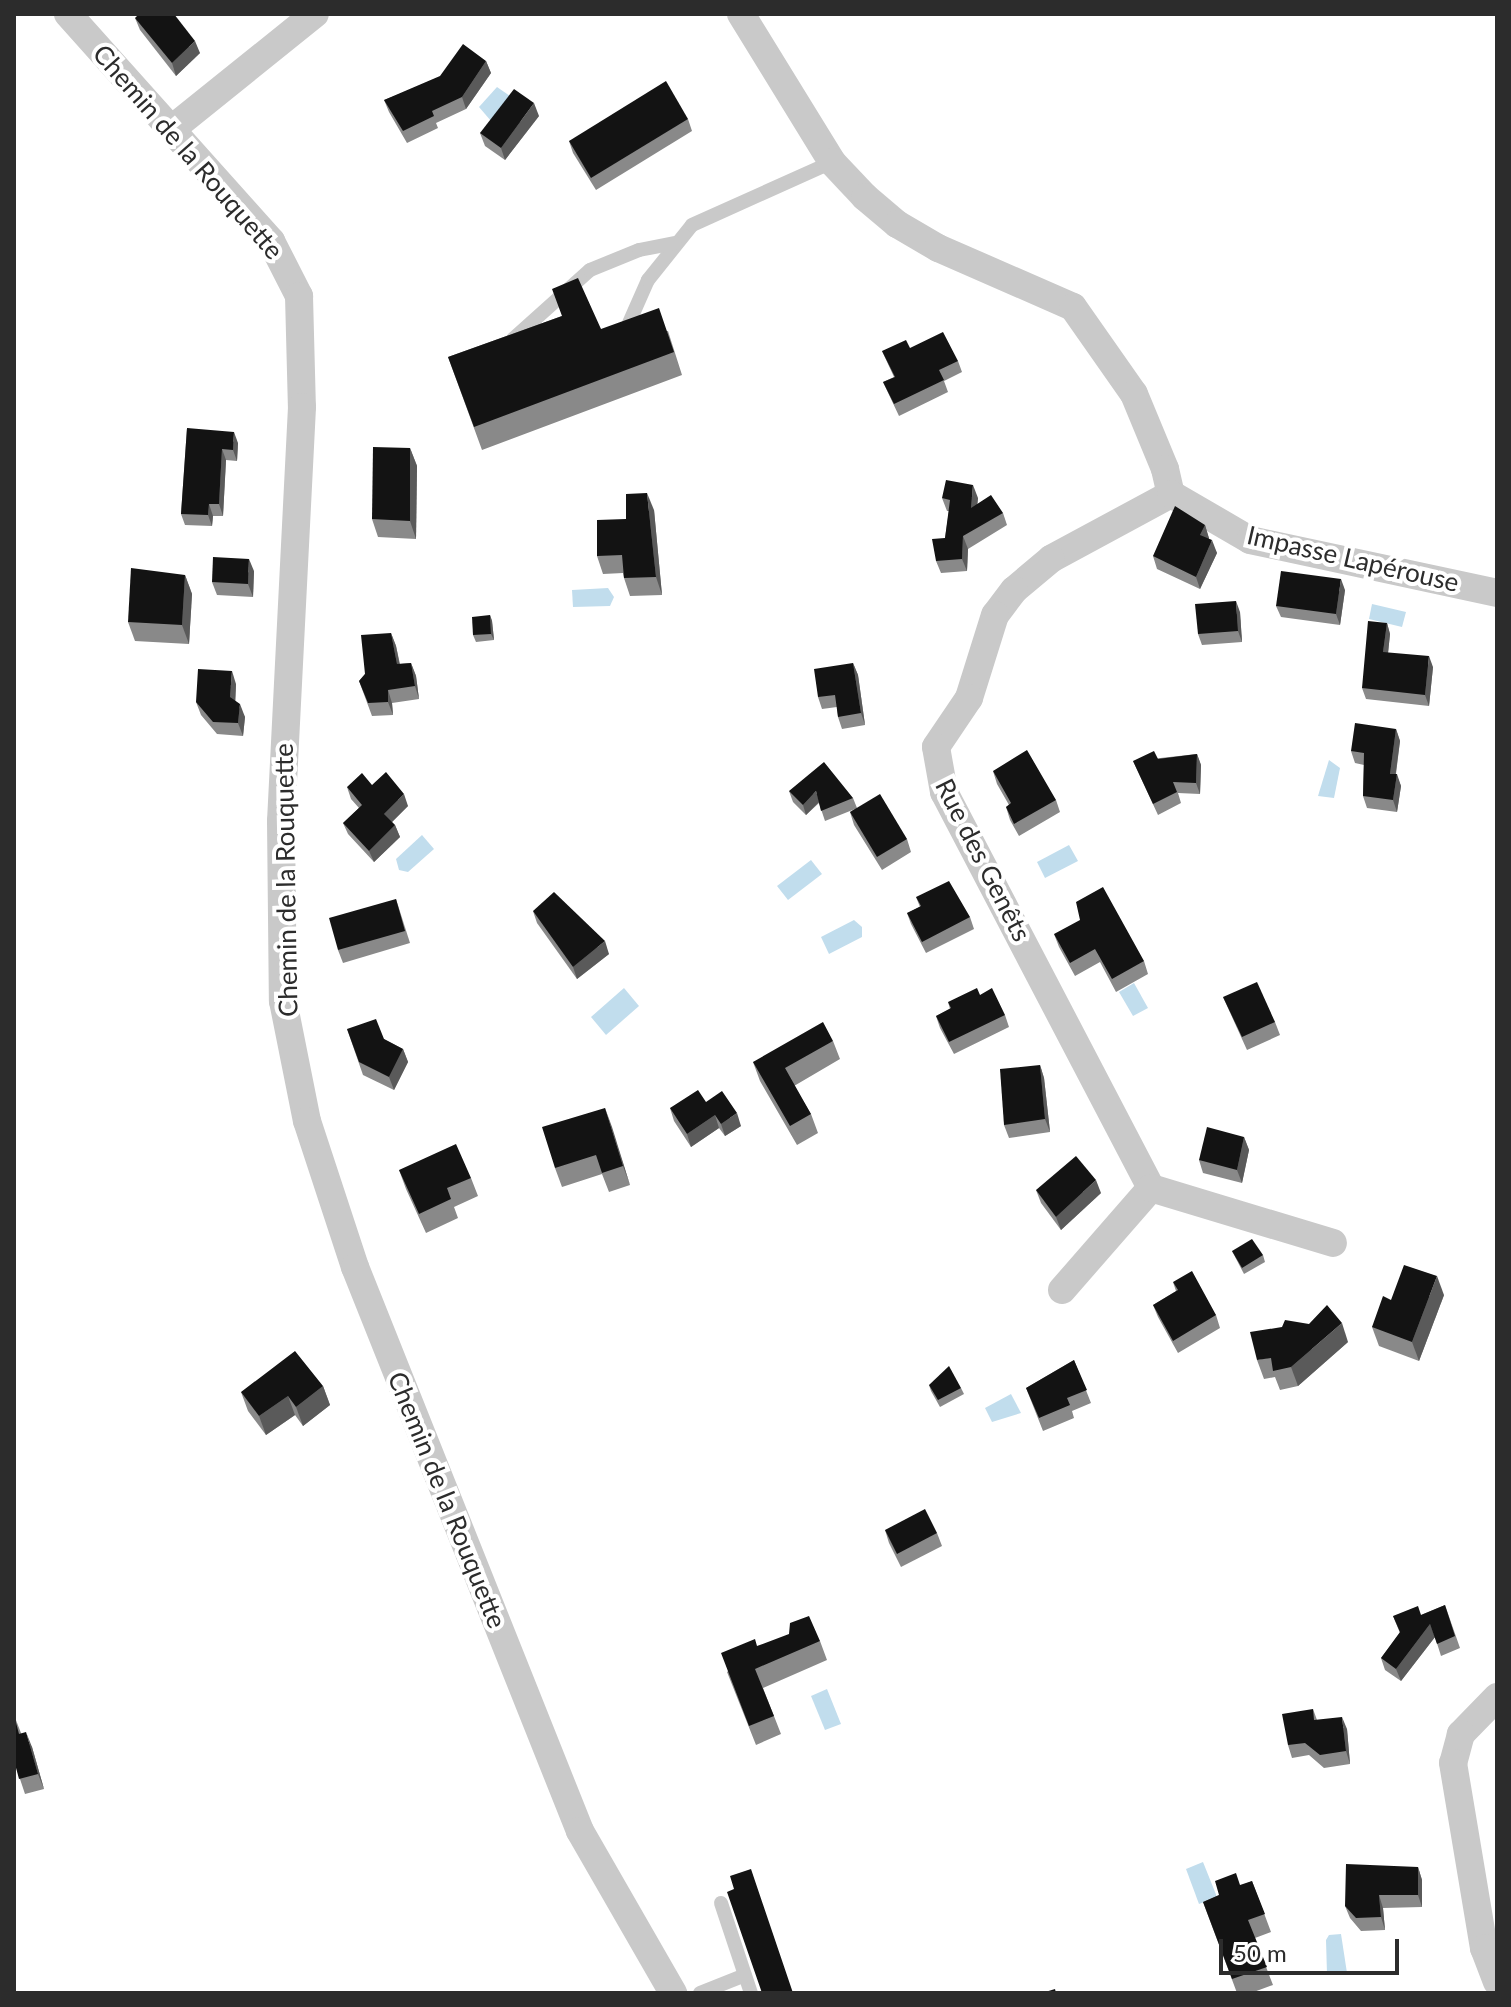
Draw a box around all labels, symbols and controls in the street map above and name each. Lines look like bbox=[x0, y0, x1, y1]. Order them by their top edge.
street label: Chemin de la Rouquette bbox=[86, 38, 290, 266]
street label: Impasse Lapérouse bbox=[1244, 519, 1462, 599]
street label: Chemin de la Rouquette bbox=[268, 743, 304, 1017]
street label: Rue des Genêts bbox=[929, 774, 1037, 946]
street label: Chemin de la Rouquette bbox=[381, 1367, 513, 1633]
scale bar bbox=[1223, 1923, 1403, 1973]
text: 50 m bbox=[1233, 1938, 1287, 1967]

